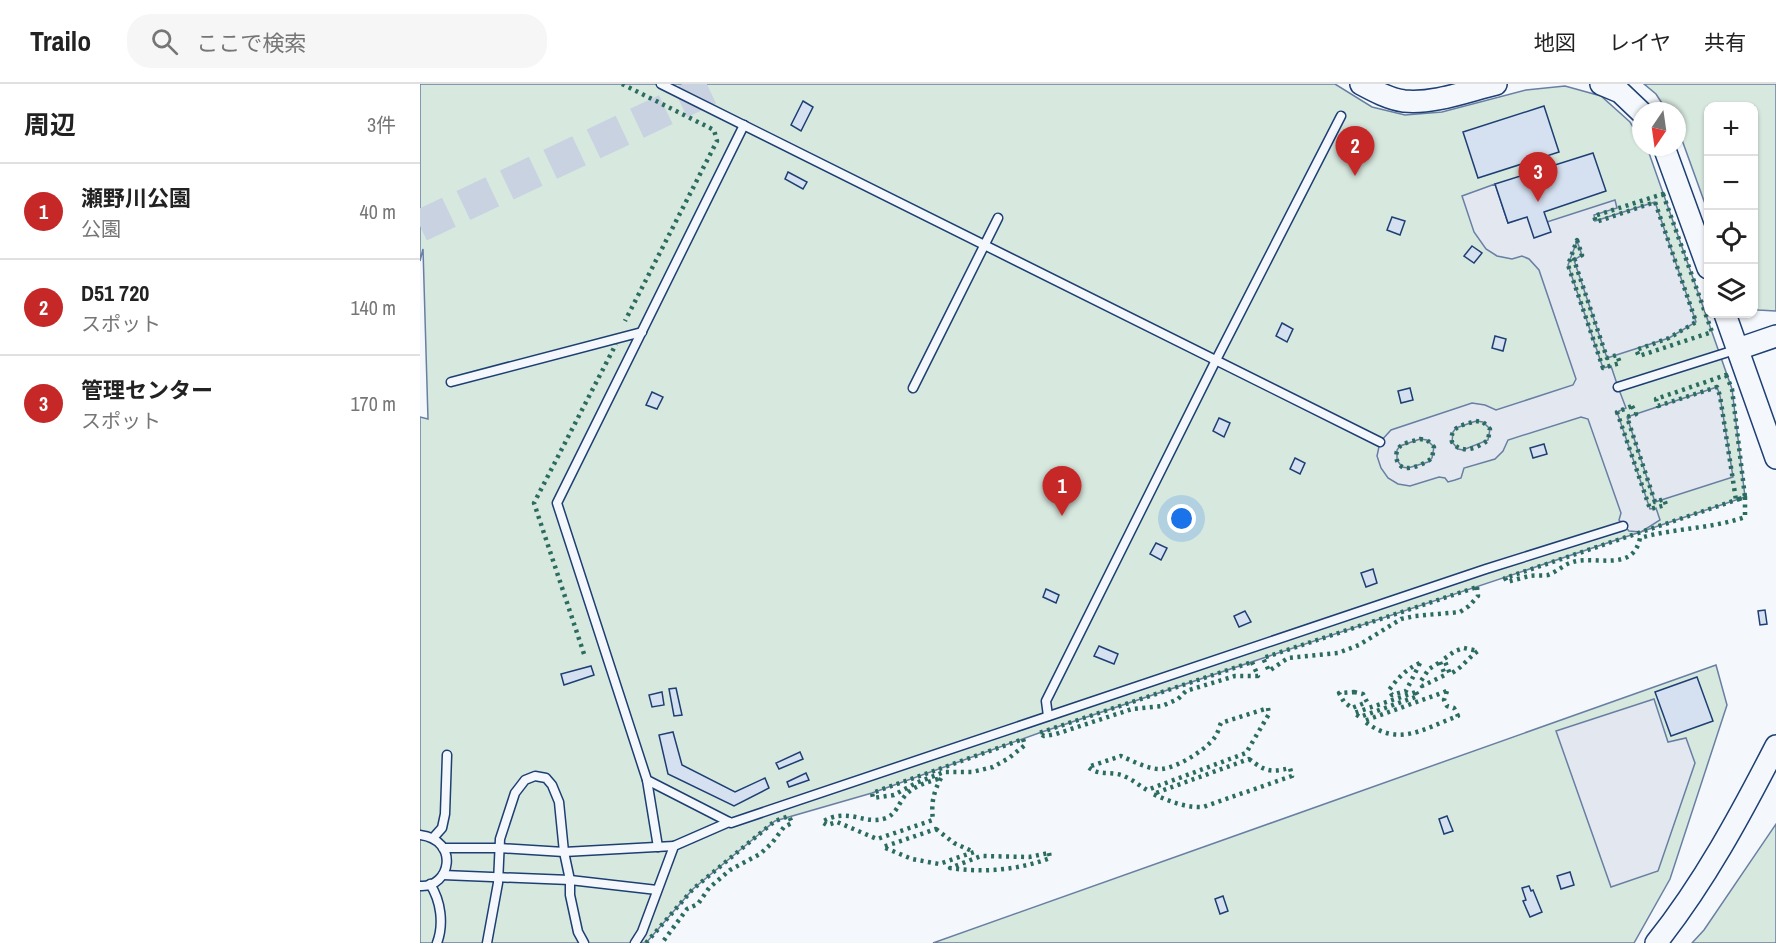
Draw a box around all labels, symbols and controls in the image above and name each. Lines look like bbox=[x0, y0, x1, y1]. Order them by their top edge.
search box bbox=[127, 14, 547, 68]
text: Trailo bbox=[30, 22, 91, 60]
icon: search bbox=[148, 25, 181, 58]
text: ここで検索 bbox=[196, 28, 306, 58]
text: 地図 bbox=[1534, 28, 1576, 57]
text: レイヤ bbox=[1609, 28, 1671, 57]
text: 共有 bbox=[1704, 28, 1746, 57]
north arrow bbox=[1632, 102, 1686, 156]
map controls bbox=[1704, 102, 1758, 318]
button: + bbox=[1704, 102, 1758, 156]
text: 周辺 bbox=[24, 107, 76, 142]
text: 3件 bbox=[367, 111, 396, 138]
pin: 2 bbox=[1336, 126, 1374, 176]
pin: 3 bbox=[1518, 152, 1558, 202]
button: − bbox=[1704, 156, 1758, 210]
text: 瀬野川公園 bbox=[81, 183, 191, 213]
text: 1 bbox=[39, 198, 48, 225]
text: 40 m bbox=[360, 198, 396, 225]
button: locate bbox=[1704, 210, 1758, 264]
text: 公園 bbox=[81, 215, 121, 242]
button: layers bbox=[1704, 264, 1758, 318]
text: D51 720 bbox=[81, 278, 149, 308]
text: 2 bbox=[39, 294, 48, 321]
text: 140 m bbox=[350, 294, 396, 321]
text: スポット bbox=[81, 310, 161, 337]
text: 管理センター bbox=[81, 375, 213, 405]
text: 3 bbox=[39, 390, 48, 417]
text: 170 m bbox=[350, 390, 396, 417]
text: スポット bbox=[81, 407, 161, 434]
pin: 1 bbox=[1042, 466, 1082, 516]
your location bbox=[1167, 504, 1196, 533]

